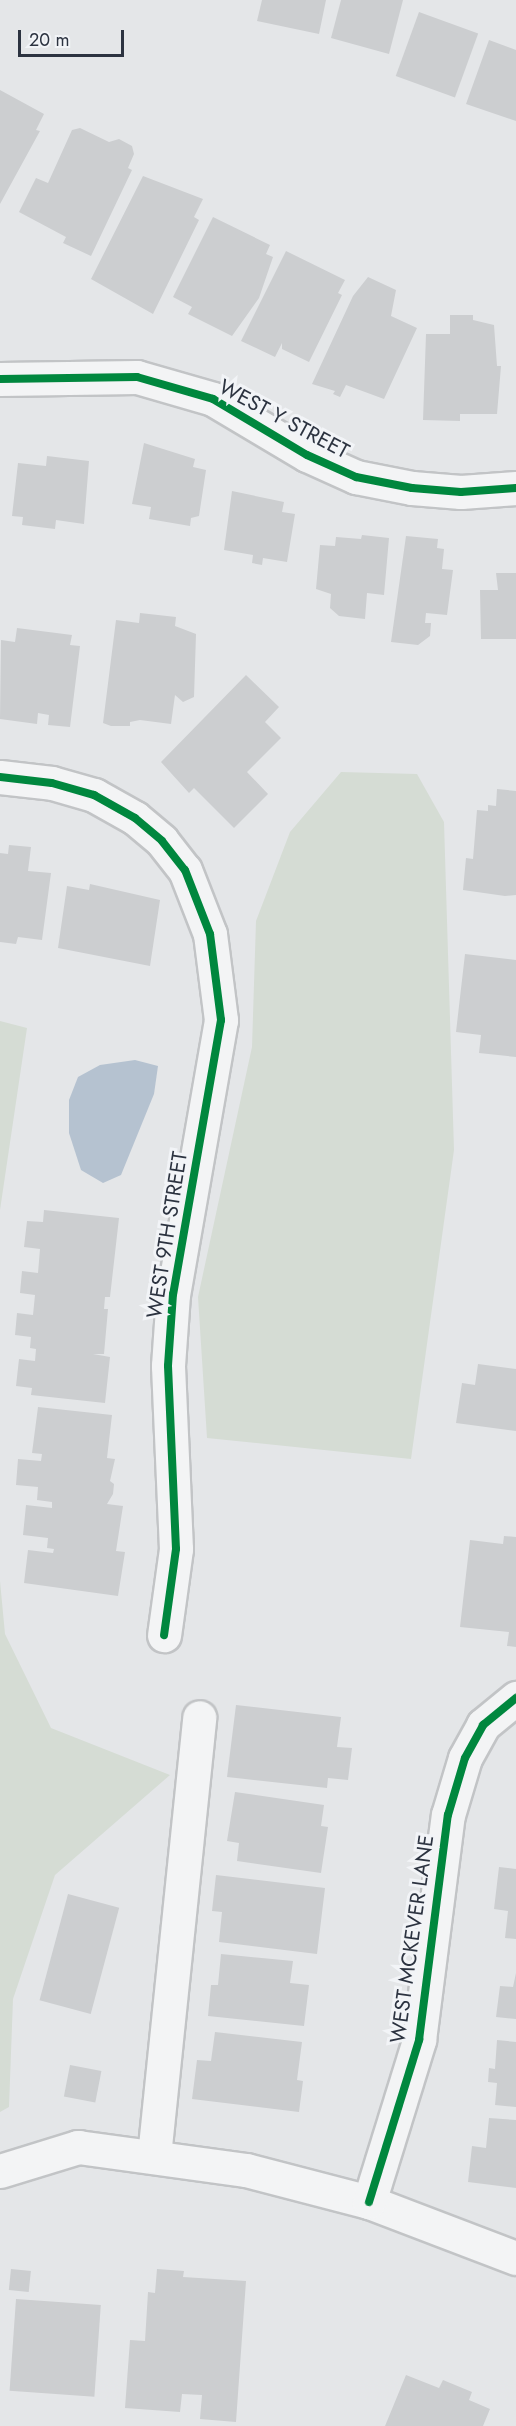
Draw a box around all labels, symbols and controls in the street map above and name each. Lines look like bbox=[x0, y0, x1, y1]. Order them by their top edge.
scale bar bbox=[21, 18, 128, 56]
text: 20 m bbox=[29, 27, 69, 53]
street label: WEST Y STREET bbox=[215, 374, 353, 464]
street label: WEST 9TH STREET bbox=[141, 1150, 193, 1320]
street label: WEST MCKEVER LANE bbox=[385, 1833, 439, 2045]

